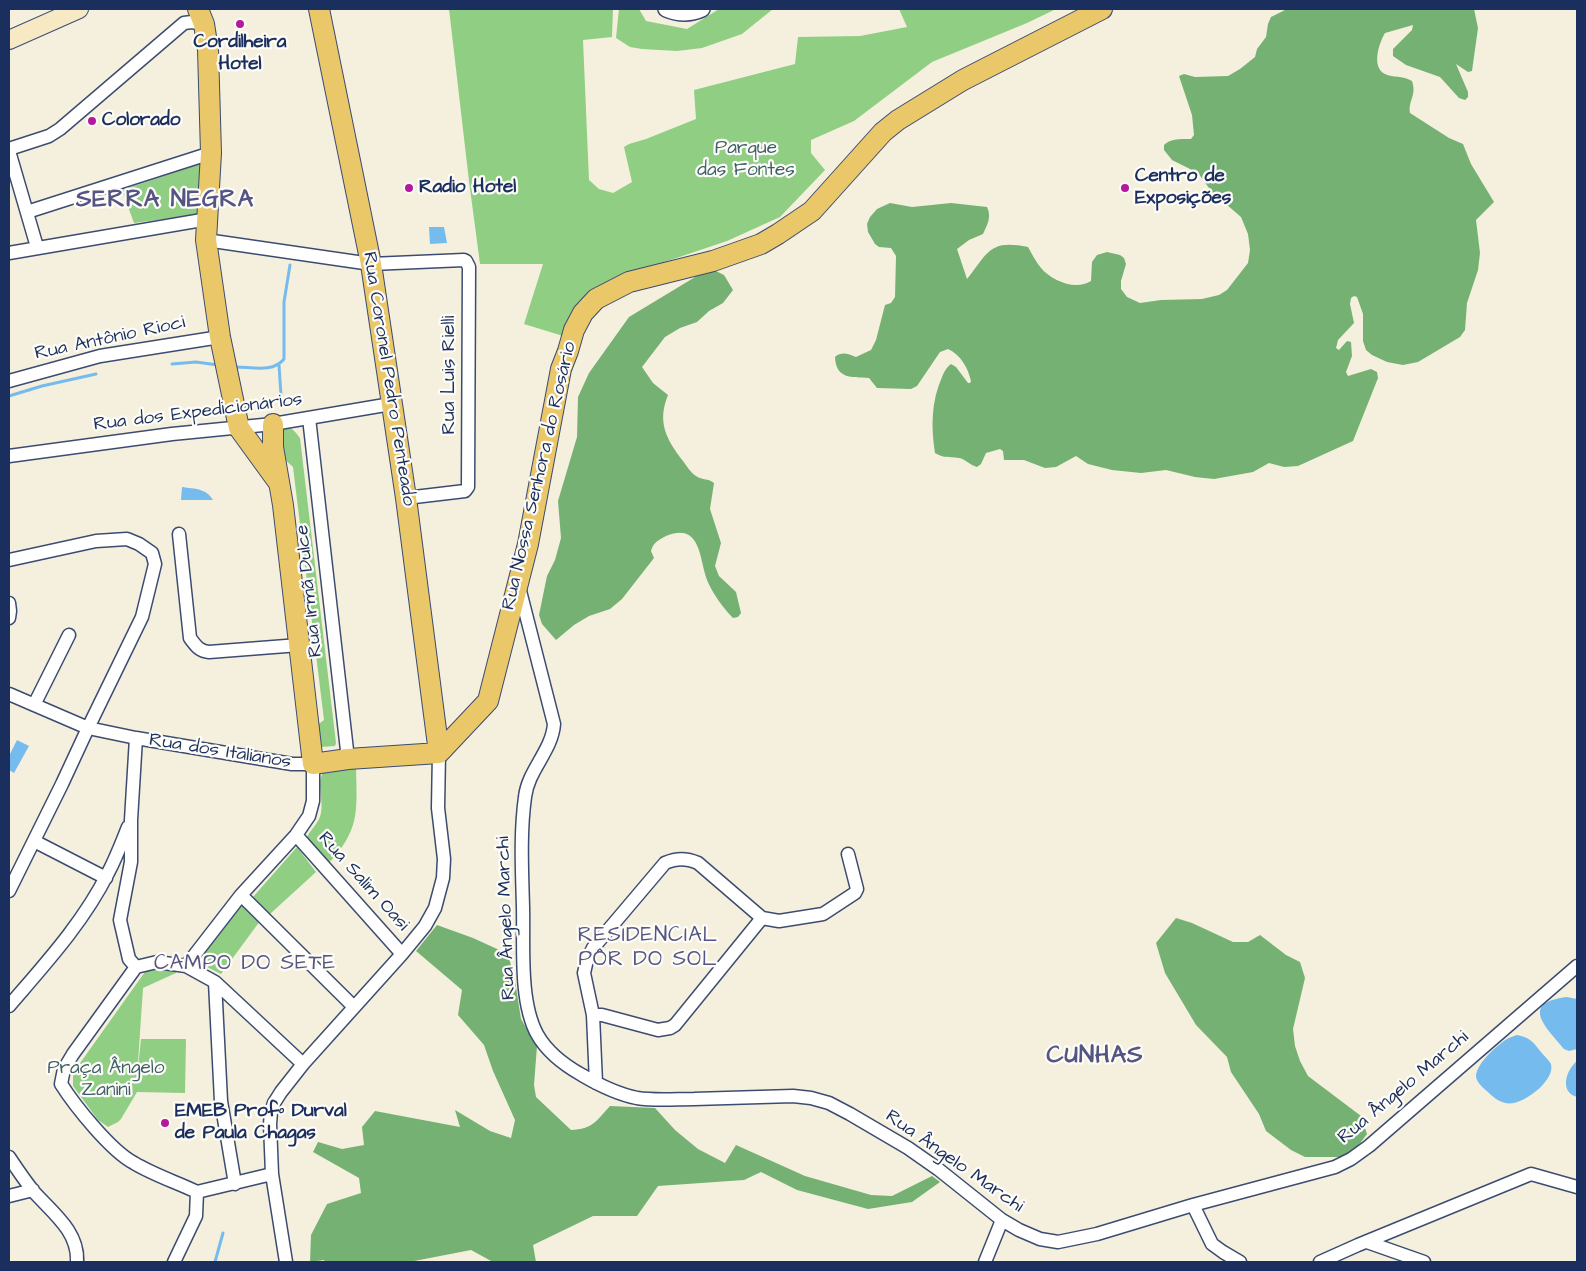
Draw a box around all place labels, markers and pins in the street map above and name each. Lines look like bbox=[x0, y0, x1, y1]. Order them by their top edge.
marker: Cordilheira Hotel bbox=[234, 18, 246, 30]
place label: Cordilheira Hotel bbox=[194, 32, 286, 76]
place label: Colorado bbox=[102, 110, 180, 132]
marker: Colorado bbox=[86, 115, 98, 127]
place label: Centro de Exposições bbox=[1135, 166, 1231, 210]
place label: Radio Hotel bbox=[419, 177, 516, 199]
marker: Radio Hotel bbox=[403, 182, 415, 194]
marker: Centro de Exposições bbox=[1119, 182, 1131, 194]
place label: EMEB Profº Durval de Paula Chagas bbox=[175, 1101, 347, 1145]
marker: EMEB Profº Durval de Paula Chagas bbox=[159, 1117, 171, 1129]

